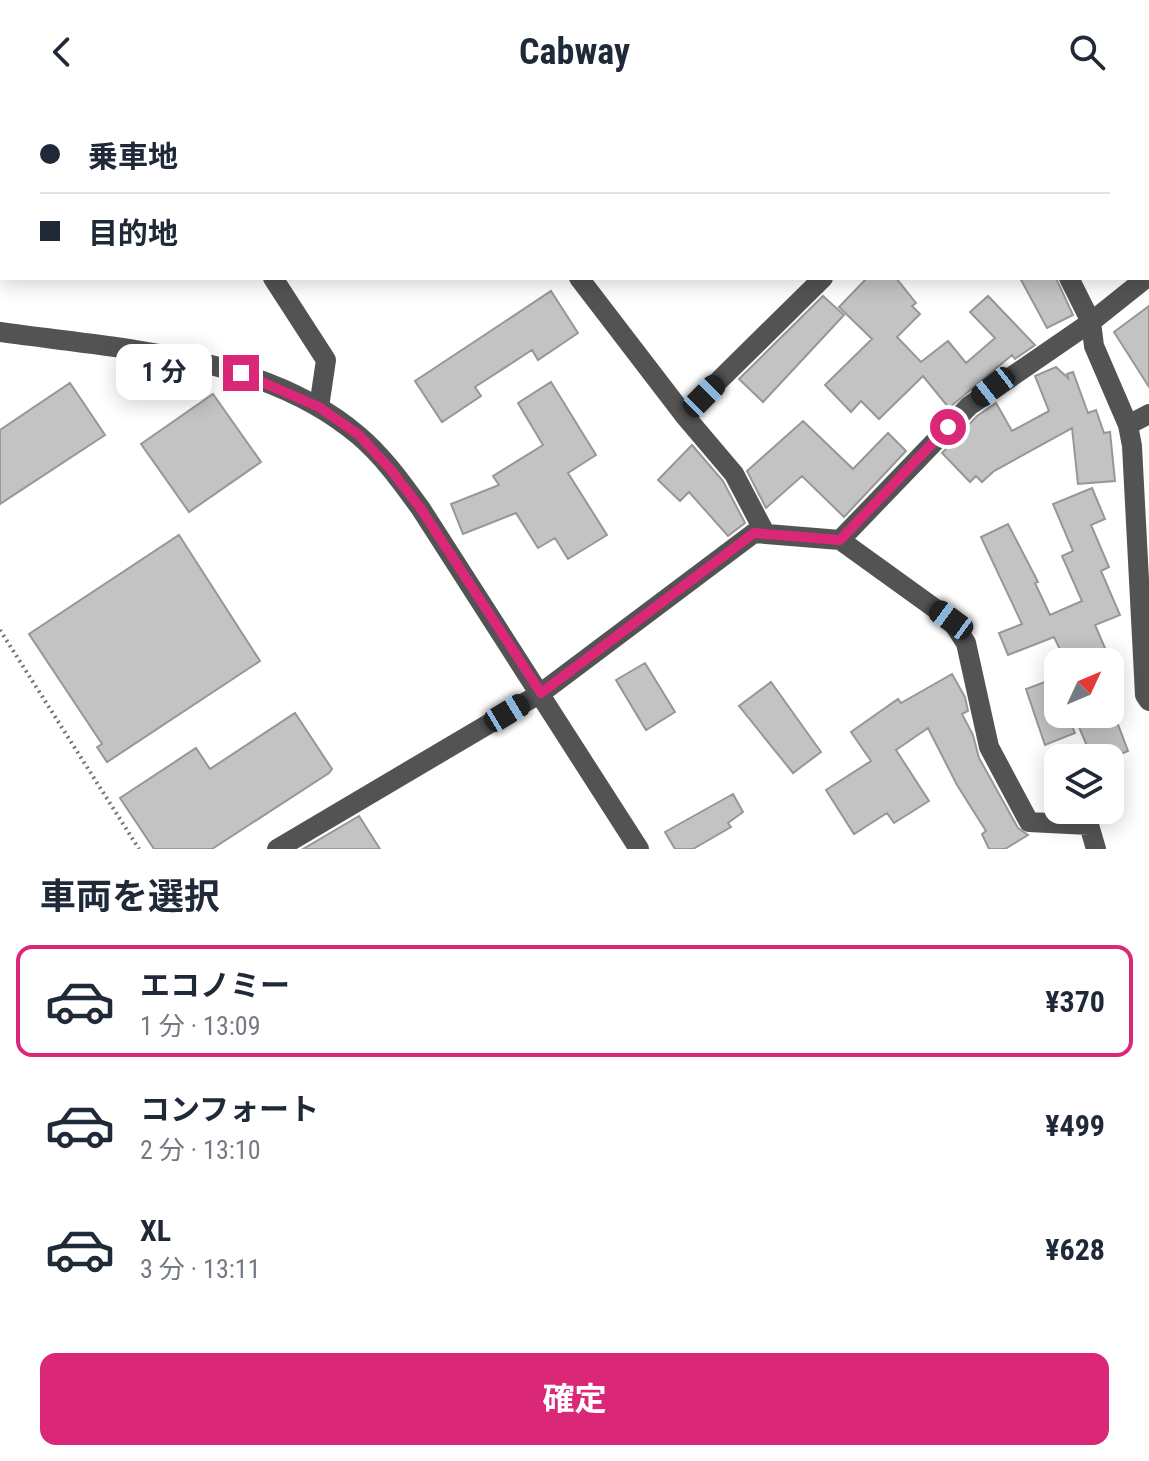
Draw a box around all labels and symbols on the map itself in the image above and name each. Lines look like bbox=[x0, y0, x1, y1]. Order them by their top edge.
callout: 1 分 bbox=[117, 345, 213, 401]
route end bbox=[223, 355, 259, 391]
car bbox=[967, 363, 1019, 411]
car bbox=[679, 371, 729, 421]
route start bbox=[930, 409, 966, 445]
car bbox=[925, 596, 977, 644]
north arrow bbox=[1044, 648, 1124, 728]
car bbox=[480, 690, 534, 736]

